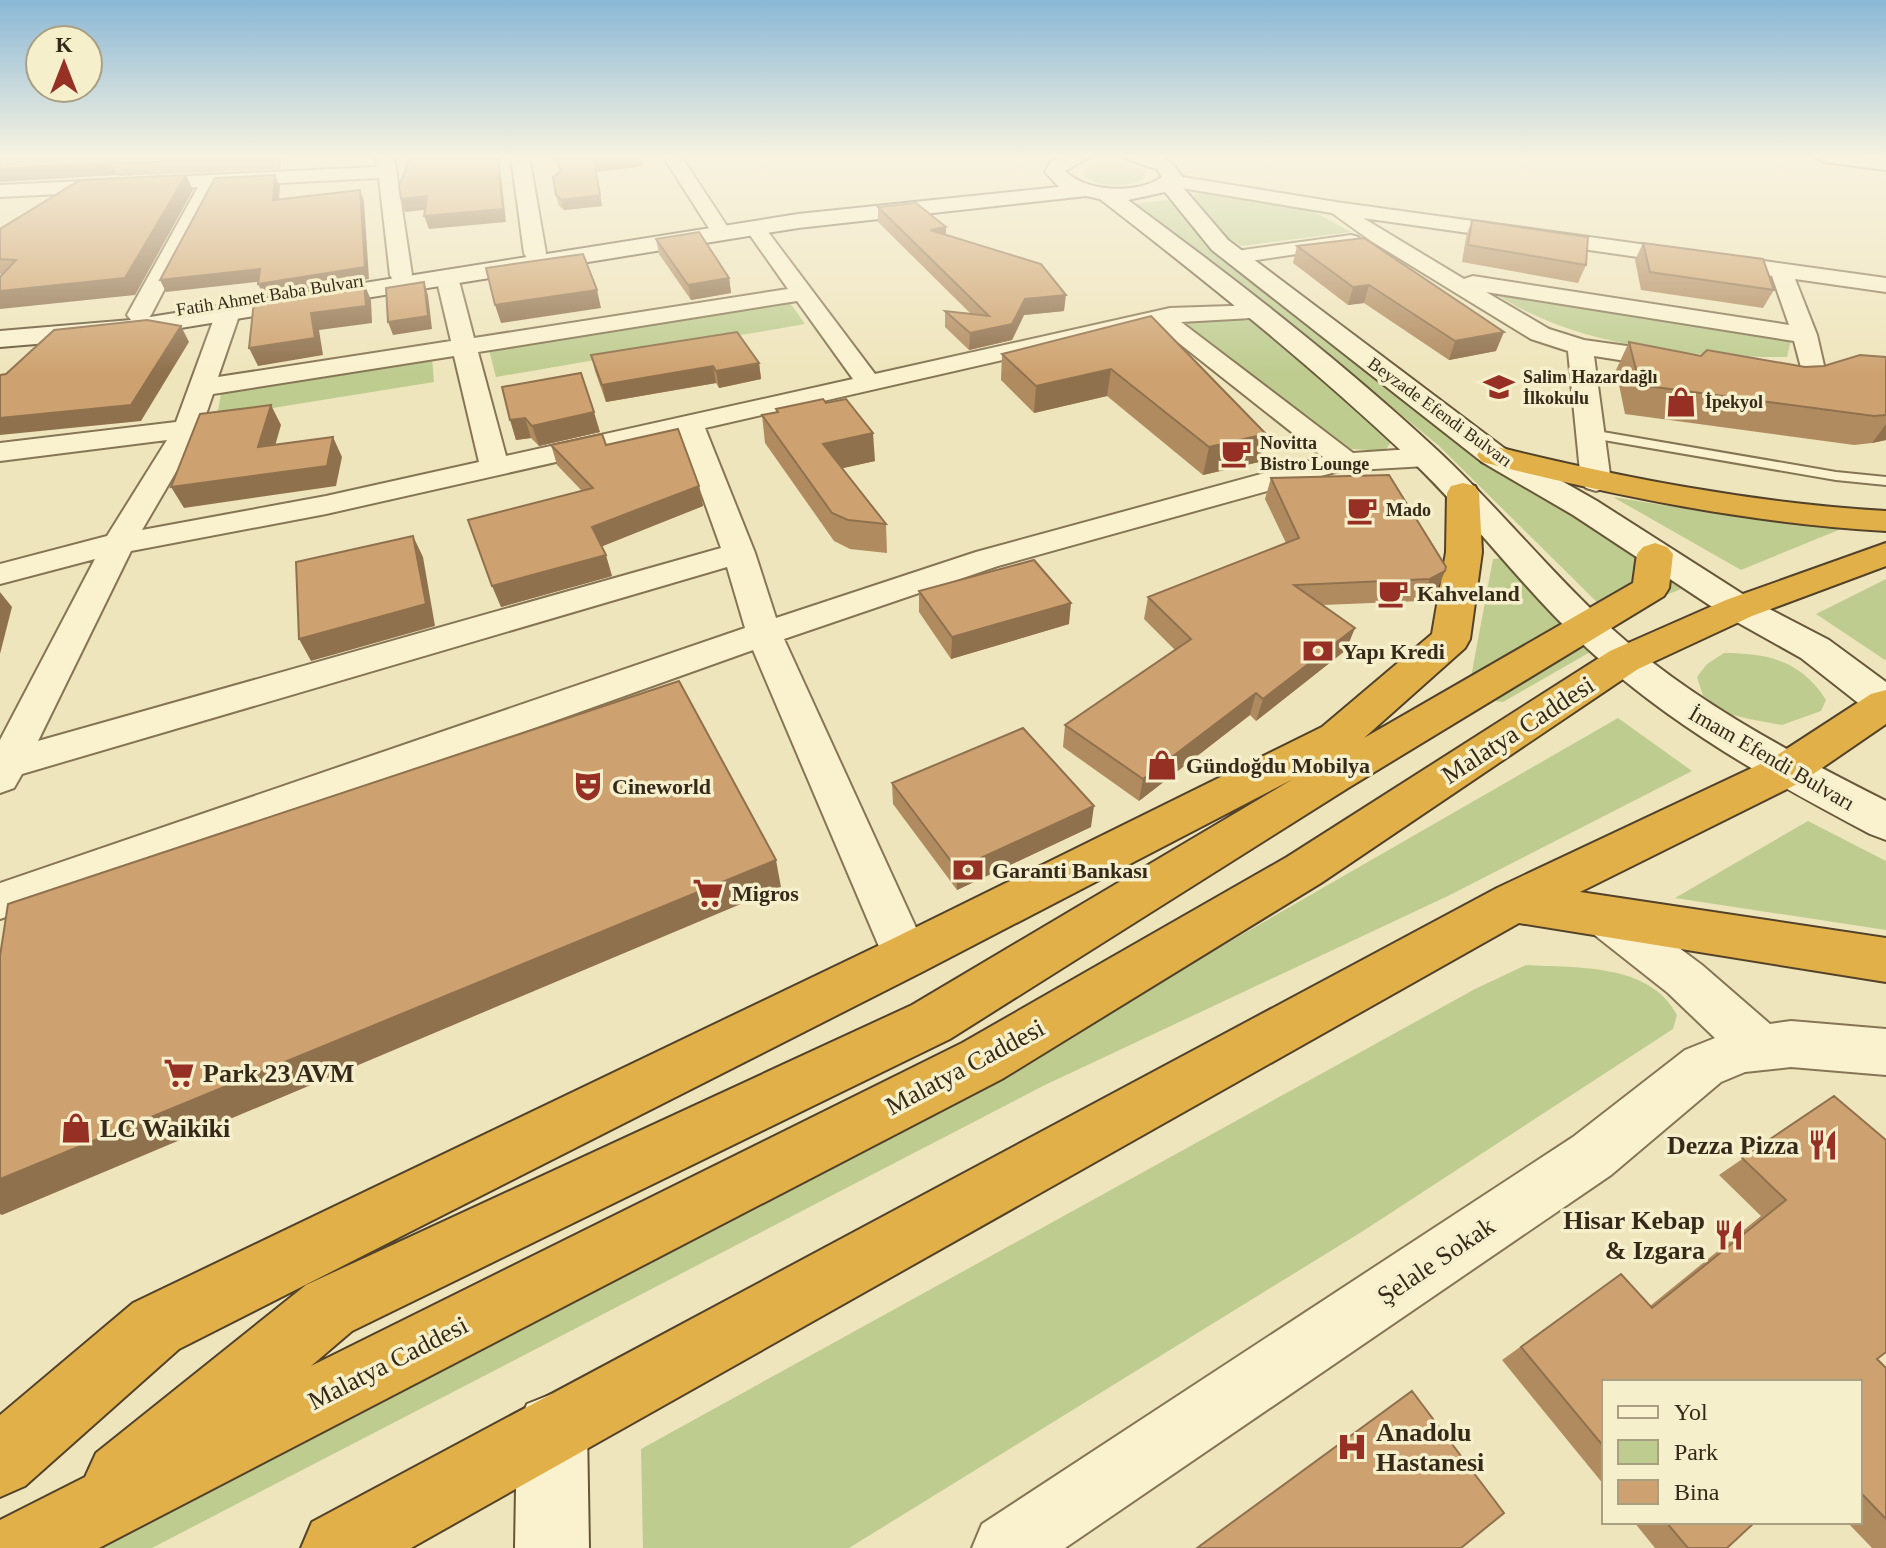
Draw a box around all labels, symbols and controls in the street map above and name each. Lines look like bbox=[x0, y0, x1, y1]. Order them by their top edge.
north arrow bbox=[24, 24, 104, 104]
text: K bbox=[55, 32, 73, 57]
street label: Fatih Ahmet Baba Bulvarı bbox=[175, 270, 365, 320]
street label: Beyzade Efendi Bulvarı bbox=[1364, 353, 1516, 471]
place label: Salim Hazardağlı İlkokulu bbox=[1523, 367, 1658, 408]
school or university icon: Salim Hazardağlı İlkokulu bbox=[1482, 370, 1516, 404]
shop icon: İpekyol bbox=[1664, 385, 1698, 419]
place label: İpekyol bbox=[1705, 392, 1763, 412]
place label: Novitta Bistro Lounge bbox=[1260, 433, 1369, 474]
cafe icon: Novitta Bistro Lounge bbox=[1219, 436, 1253, 470]
cafe icon: Mado bbox=[1345, 493, 1379, 527]
place label: Mado bbox=[1386, 500, 1431, 520]
cafe icon: Kahveland bbox=[1376, 576, 1410, 610]
place label: Kahveland bbox=[1417, 581, 1520, 606]
bank icon: Yapı Kredi bbox=[1301, 634, 1335, 668]
place label: Yapı Kredi bbox=[1342, 639, 1445, 664]
street label: Malatya Caddesi bbox=[1437, 670, 1599, 790]
street label: İmam Efendi Bulvarı bbox=[1685, 700, 1859, 816]
shop icon: Gündoğdu Mobilya bbox=[1145, 748, 1179, 782]
place label: Gündoğdu Mobilya bbox=[1186, 753, 1370, 778]
theatre icon: Cineworld bbox=[571, 769, 605, 803]
place label: Cineworld bbox=[612, 774, 711, 799]
bank icon: Garanti Bankası bbox=[951, 853, 985, 887]
place label: Garanti Bankası bbox=[992, 858, 1148, 883]
supermarket icon: Migros bbox=[691, 876, 725, 910]
place label: Migros bbox=[732, 881, 799, 906]
street label: Malatya Caddesi bbox=[881, 1013, 1049, 1121]
supermarket icon: Park 23 AVM bbox=[162, 1056, 196, 1090]
place label: Park 23 AVM bbox=[203, 1059, 354, 1088]
shop icon: LC Waikiki bbox=[59, 1111, 93, 1145]
place label: LC Waikiki bbox=[100, 1114, 230, 1143]
restaurant icon: Dezza Pizza bbox=[1806, 1128, 1840, 1162]
place label: Dezza Pizza bbox=[1667, 1131, 1799, 1160]
place label: Hisar Kebap & Izgara bbox=[1563, 1206, 1705, 1265]
street label: Şelale Sokak bbox=[1372, 1211, 1500, 1311]
restaurant icon: Hisar Kebap & Izgara bbox=[1712, 1218, 1746, 1252]
street label: Malatya Caddesi bbox=[303, 1310, 473, 1416]
legend bbox=[1602, 1380, 1862, 1524]
text: Yol bbox=[1674, 1399, 1708, 1425]
place label: Anadolu Hastanesi bbox=[1376, 1418, 1484, 1477]
hospital icon: Anadolu Hastanesi bbox=[1335, 1430, 1369, 1464]
text: Park bbox=[1674, 1439, 1718, 1465]
text: Bina bbox=[1674, 1479, 1720, 1505]

